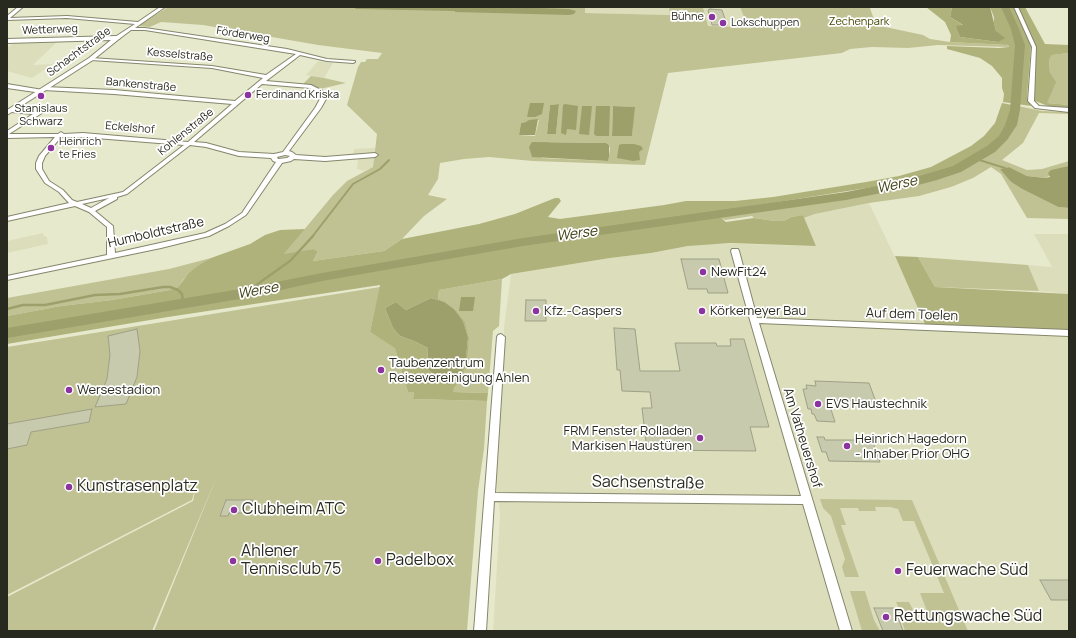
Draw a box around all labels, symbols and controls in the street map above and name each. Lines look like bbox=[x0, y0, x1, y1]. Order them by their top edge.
place label: Bühne bbox=[671, 10, 704, 24]
marker: Bühne bbox=[707, 12, 717, 22]
park label: Zechenpark bbox=[829, 15, 889, 29]
place label: Lokschuppen bbox=[731, 16, 799, 30]
marker: Lokschuppen bbox=[718, 18, 728, 28]
street label: Wetterweg bbox=[22, 22, 78, 38]
street label: Schachtstraße bbox=[45, 24, 113, 80]
street label: Förderweg bbox=[215, 24, 271, 46]
street label: Kesselstraße bbox=[146, 46, 214, 64]
street label: Bankenstraße bbox=[105, 75, 177, 95]
place label: Ferdinand Kriska bbox=[256, 88, 339, 102]
marker: Ferdinand Kriska bbox=[243, 90, 253, 100]
marker: Stanislaus Schwarz bbox=[36, 91, 46, 101]
place label: Stanislaus Schwarz bbox=[14, 102, 68, 128]
street label: Kohlenstraße bbox=[156, 106, 216, 158]
street label: Eckelshof bbox=[105, 119, 155, 137]
place label: Heinrich te Fries bbox=[59, 135, 101, 161]
marker: Heinrich te Fries bbox=[46, 143, 56, 153]
water label: Werse bbox=[875, 173, 919, 197]
street label: Humboldtstraße bbox=[106, 214, 206, 252]
water label: Werse bbox=[556, 223, 598, 245]
place label: NewFit24 bbox=[711, 264, 767, 280]
marker: NewFit24 bbox=[698, 267, 708, 277]
water label: Werse bbox=[236, 279, 280, 303]
place label: Kfz.-Caspers bbox=[544, 303, 622, 319]
place label: Körkemeyer Bau bbox=[710, 303, 806, 319]
marker: Kfz.-Caspers bbox=[531, 306, 541, 316]
marker: Körkemeyer Bau bbox=[697, 306, 707, 316]
street label: Auf dem Toelen bbox=[866, 306, 958, 324]
place label: Taubenzentrum Reisevereinigung Ahlen bbox=[389, 355, 529, 386]
marker: Taubenzentrum Reisevereinigung Ahlen bbox=[376, 365, 386, 375]
place label: Wersestadion bbox=[77, 382, 160, 398]
marker: Wersestadion bbox=[64, 385, 74, 395]
street label: Am Vatheuershof bbox=[779, 386, 825, 490]
place label: EVS Haustechnik bbox=[826, 396, 927, 412]
marker: EVS Haustechnik bbox=[813, 399, 823, 409]
place label: FRM Fenster Rolladen Markisen Haustüren bbox=[564, 423, 692, 454]
place label: Heinrich Hagedorn - Inhaber Prior OHG bbox=[855, 431, 969, 462]
marker: FRM Fenster Rolladen Markisen Haustüren bbox=[695, 433, 705, 443]
marker: Heinrich Hagedorn - Inhaber Prior OHG bbox=[842, 441, 852, 451]
street label: Sachsenstraße bbox=[592, 472, 704, 494]
place label: Kunstrasenplatz bbox=[77, 477, 198, 497]
marker: Kunstrasenplatz bbox=[64, 482, 74, 492]
place label: Clubheim ATC bbox=[242, 500, 346, 520]
marker: Clubheim ATC bbox=[229, 505, 239, 515]
place label: Ahlener Tennisclub 75 bbox=[241, 542, 341, 580]
place label: Padelbox bbox=[386, 551, 454, 571]
marker: Ahlener Tennisclub 75 bbox=[228, 556, 238, 566]
marker: Padelbox bbox=[373, 556, 383, 566]
place label: Feuerwache Süd bbox=[906, 561, 1028, 581]
marker: Feuerwache Süd bbox=[893, 566, 903, 576]
place label: Rettungswache Süd bbox=[894, 607, 1042, 627]
marker: Rettungswache Süd bbox=[881, 612, 891, 622]

